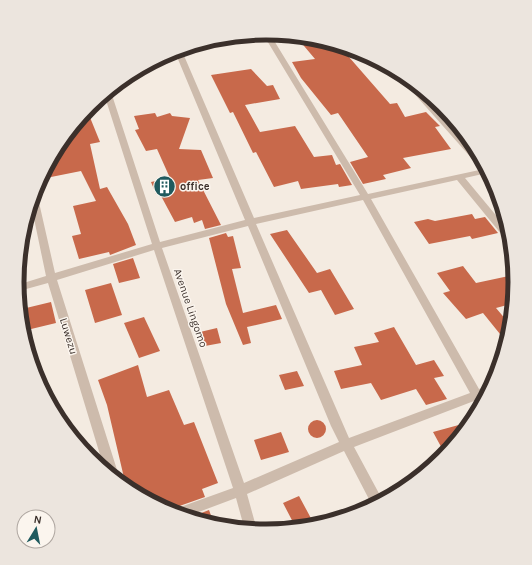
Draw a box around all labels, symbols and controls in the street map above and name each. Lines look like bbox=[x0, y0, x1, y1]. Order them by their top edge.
building icon: office bbox=[151, 173, 177, 199]
place label: office bbox=[180, 180, 210, 193]
street label: Avenue Lingomo bbox=[171, 267, 210, 349]
street label: Luwezu bbox=[57, 316, 80, 356]
north arrow bbox=[16, 509, 56, 549]
text: N bbox=[33, 513, 43, 527]

